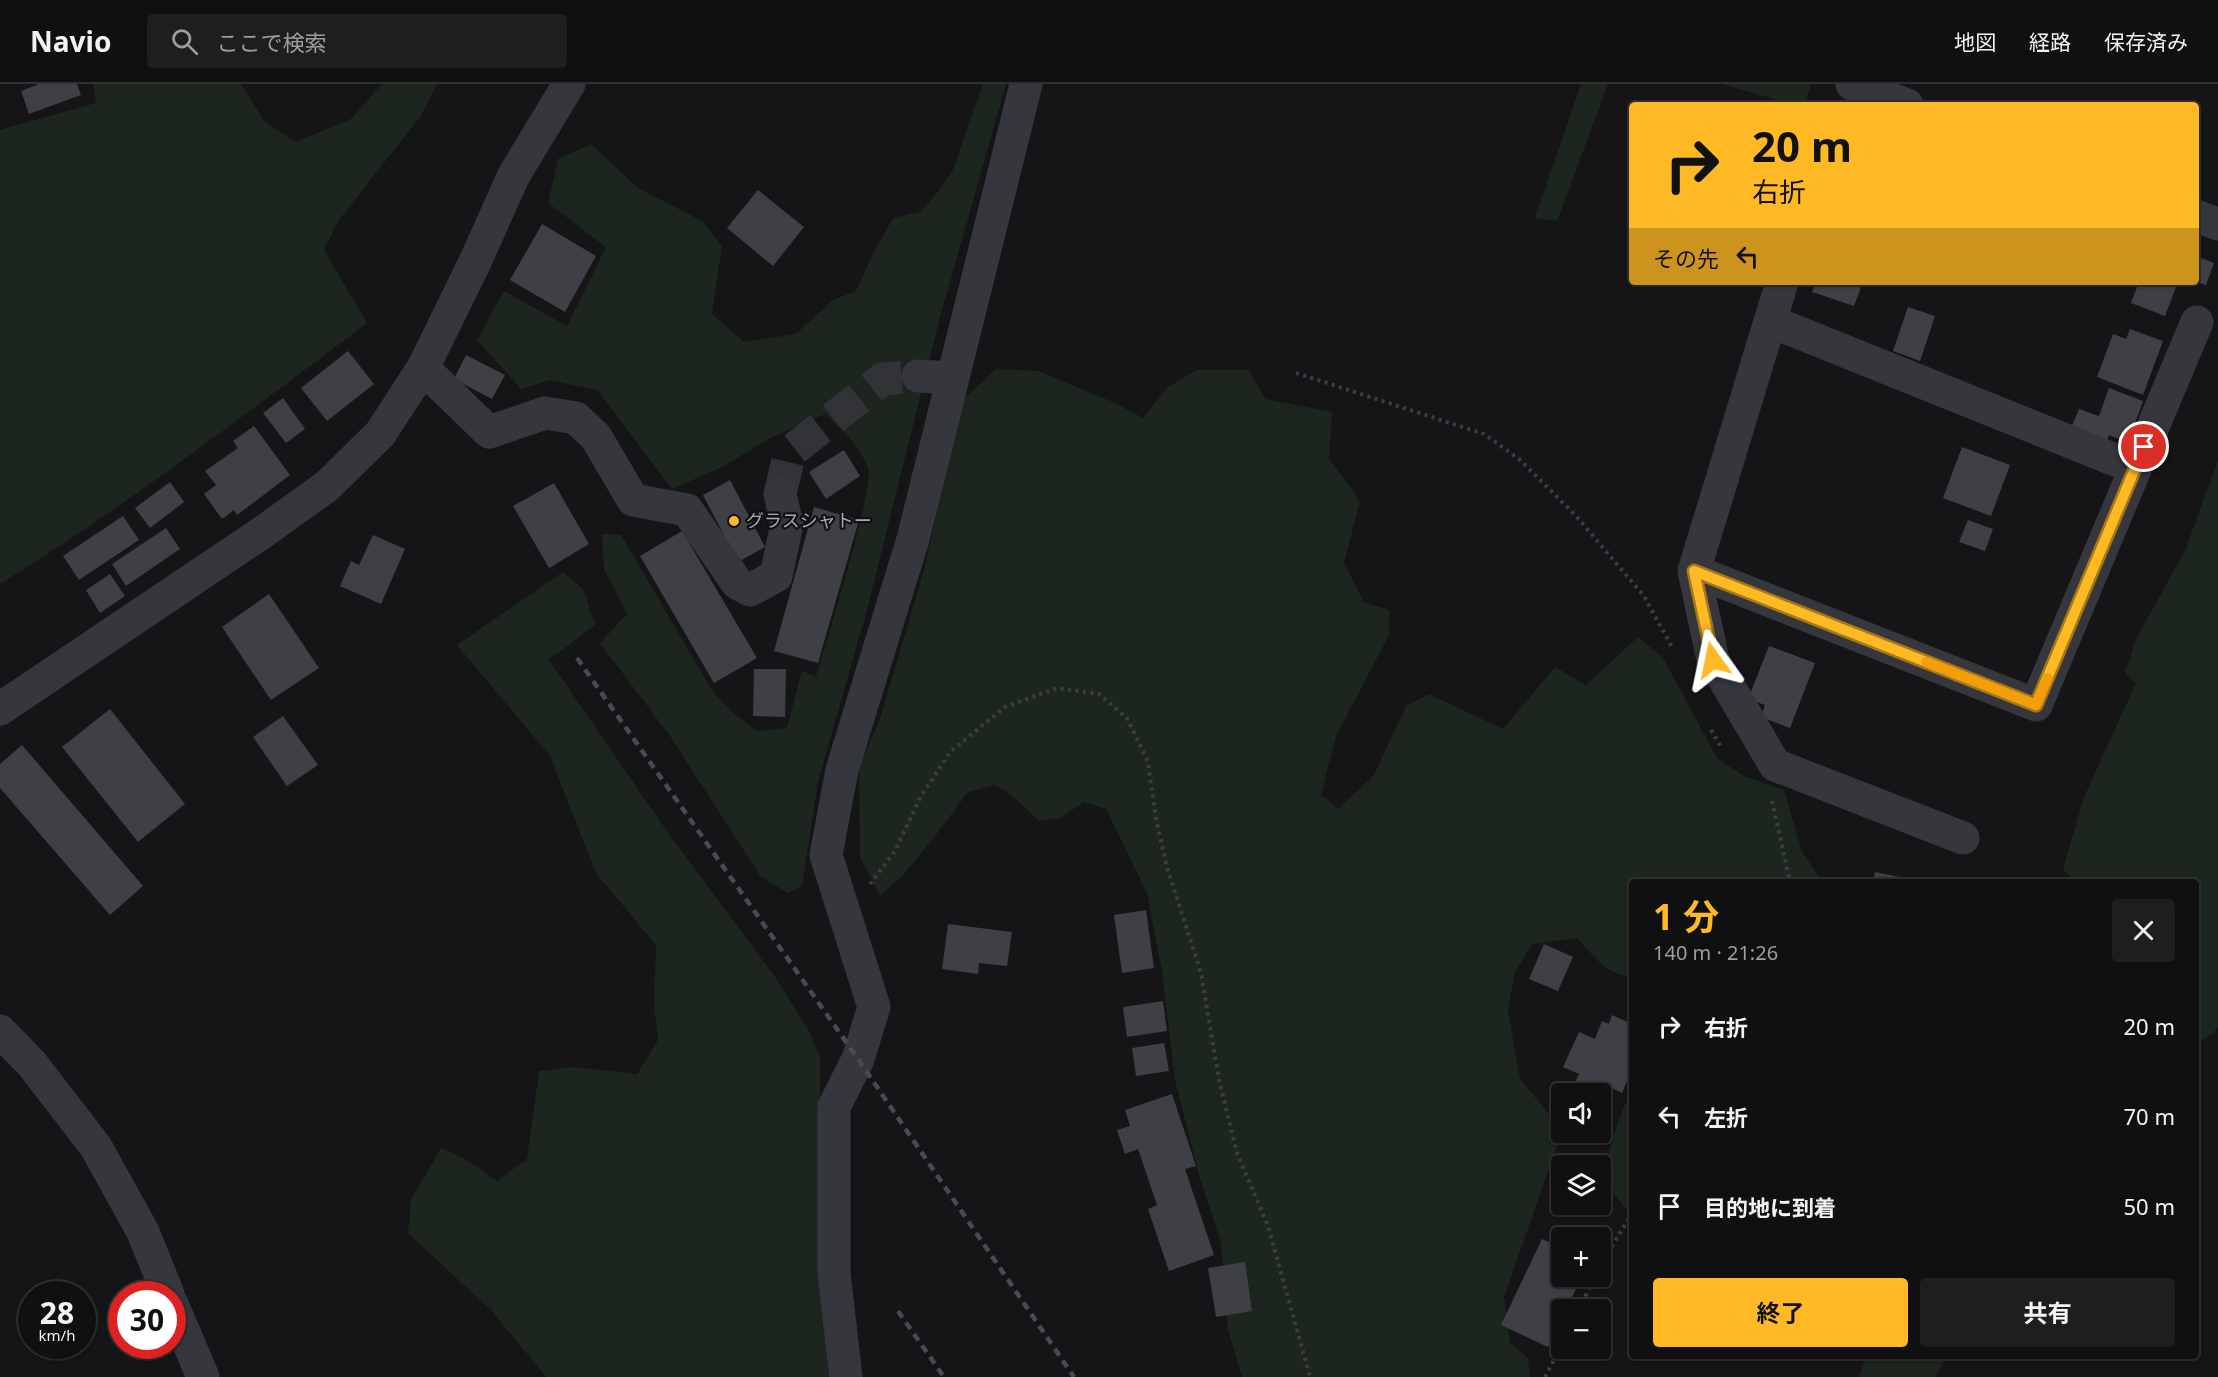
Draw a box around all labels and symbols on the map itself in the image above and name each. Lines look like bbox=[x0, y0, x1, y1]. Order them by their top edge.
pin bbox=[2118, 421, 2169, 472]
place label: グラスシャトー bbox=[746, 508, 872, 532]
marker: グラスシャトー bbox=[727, 514, 741, 528]
position arrow bbox=[1681, 628, 1745, 692]
speed limit sign: 30 bbox=[108, 1281, 186, 1359]

